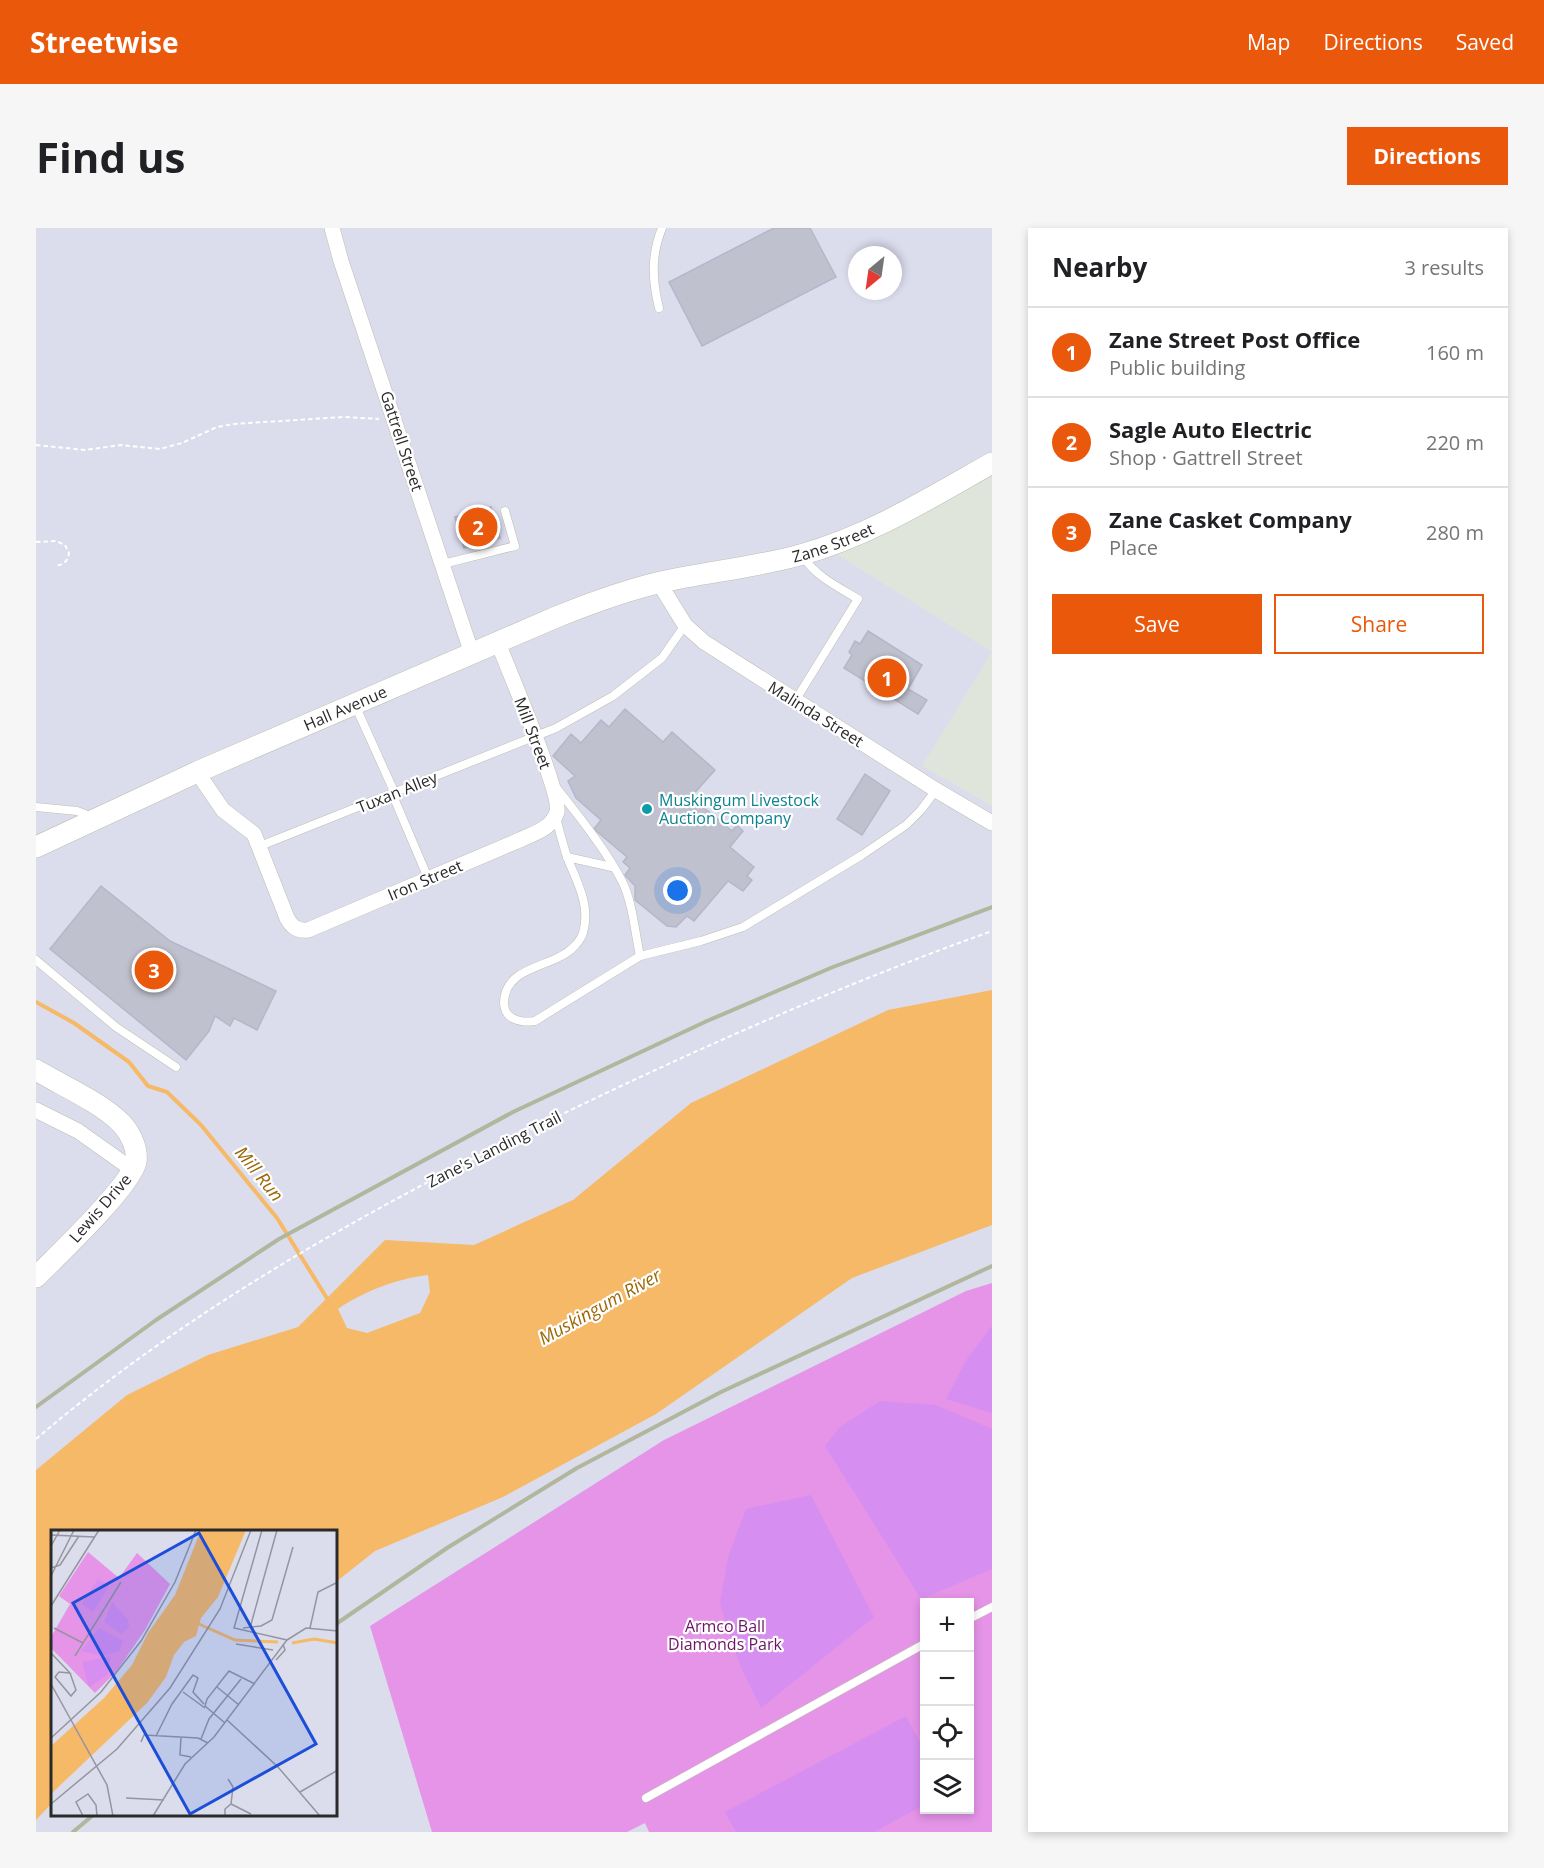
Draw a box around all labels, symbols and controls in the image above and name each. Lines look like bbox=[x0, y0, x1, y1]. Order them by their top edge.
text: Streetwise bbox=[30, 23, 179, 61]
text: Map bbox=[1247, 28, 1290, 56]
text: Directions bbox=[1323, 28, 1423, 56]
text: Saved bbox=[1456, 28, 1514, 56]
button: Directions bbox=[1347, 127, 1508, 185]
text: Find us bbox=[36, 128, 185, 185]
north arrow bbox=[848, 246, 902, 300]
text: Nearby bbox=[1052, 249, 1147, 285]
text: 3 results bbox=[1404, 254, 1484, 281]
text: Zane Street Post Office bbox=[1109, 324, 1360, 354]
text: 1 bbox=[1066, 339, 1077, 366]
text: 160 m bbox=[1426, 339, 1484, 366]
text: Public building bbox=[1109, 354, 1245, 381]
street label: Gattrell Street bbox=[375, 388, 429, 494]
text: Sagle Auto Electric bbox=[1109, 414, 1312, 444]
text: 2 bbox=[1066, 429, 1077, 456]
text: 220 m bbox=[1426, 429, 1484, 456]
text: Shop · Gattrell Street bbox=[1109, 444, 1303, 471]
pin: 2 bbox=[458, 504, 498, 550]
text: Zane Casket Company bbox=[1109, 504, 1352, 534]
street label: Zane Street bbox=[790, 518, 878, 568]
text: 3 bbox=[1066, 519, 1077, 546]
text: 280 m bbox=[1426, 519, 1484, 546]
text: Place bbox=[1109, 534, 1158, 561]
button: Save bbox=[1052, 594, 1262, 654]
button: Share bbox=[1274, 594, 1484, 654]
pin: 1 bbox=[868, 656, 906, 700]
street label: Malinda Street bbox=[764, 676, 868, 752]
street label: Hall Avenue bbox=[300, 680, 390, 736]
street label: Mill Street bbox=[509, 694, 557, 772]
street label: Tuxan Alley bbox=[353, 766, 441, 818]
place label: Muskingum Livestock Auction Company bbox=[659, 789, 820, 829]
marker: Muskingum Livestock Auction Company bbox=[640, 802, 654, 816]
street label: Iron Street bbox=[384, 854, 466, 906]
your location bbox=[663, 876, 692, 905]
pin: 3 bbox=[134, 948, 174, 992]
street label: Zane's Landing Trail bbox=[423, 1106, 565, 1192]
water label: Mill Run bbox=[230, 1141, 289, 1206]
street label: Lewis Drive bbox=[64, 1169, 136, 1247]
water label: Muskingum River bbox=[534, 1262, 666, 1350]
inset map bbox=[51, 1530, 338, 1817]
map controls bbox=[920, 1598, 974, 1814]
button: + bbox=[920, 1598, 974, 1652]
park label: Armco Ball Diamonds Park bbox=[668, 1615, 783, 1655]
button: − bbox=[920, 1652, 974, 1706]
button: locate bbox=[920, 1706, 974, 1760]
button: layers bbox=[920, 1760, 974, 1814]

